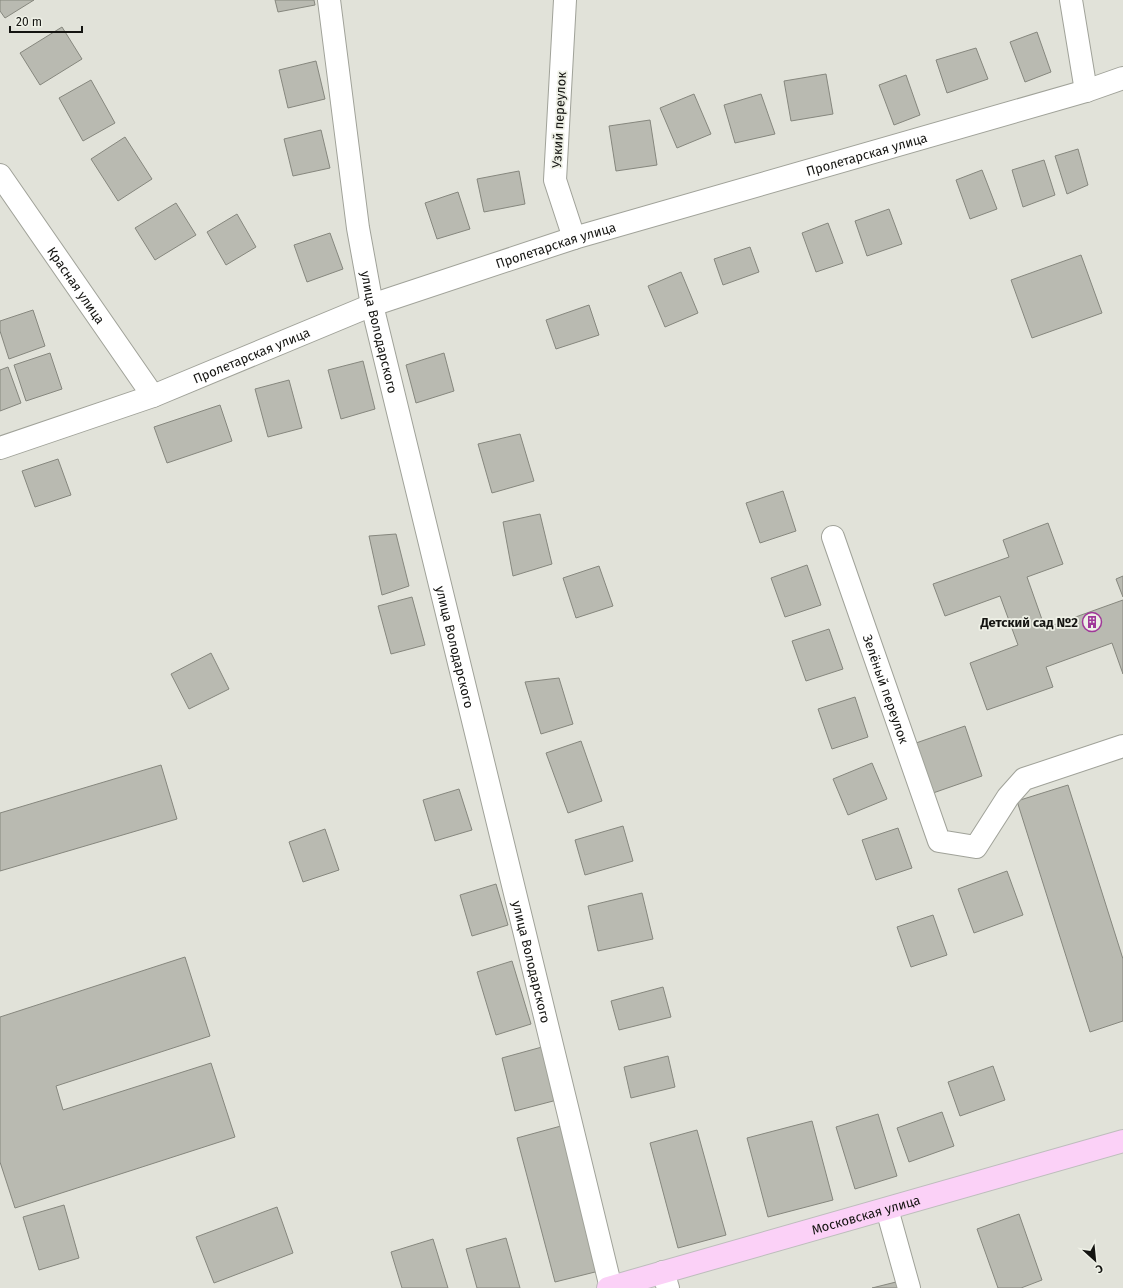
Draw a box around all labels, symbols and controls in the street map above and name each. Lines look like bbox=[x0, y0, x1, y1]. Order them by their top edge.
scale bar bbox=[10, 8, 82, 34]
text: 20 m bbox=[16, 15, 42, 29]
street label: Узкий переулок bbox=[549, 71, 569, 169]
street label: Пролетарская улица bbox=[804, 130, 929, 178]
street label: Пролетарская улица bbox=[494, 219, 617, 271]
street label: Красная улица bbox=[44, 244, 108, 327]
street label: улица Володарского bbox=[358, 269, 401, 395]
street label: Пролетарская улица bbox=[191, 324, 312, 386]
street label: улица Володарского bbox=[433, 584, 477, 710]
building icon: Детский сад №2 bbox=[1081, 611, 1103, 633]
place label: Детский сад №2 bbox=[979, 615, 1078, 630]
street label: Зелёный переулок bbox=[860, 632, 912, 746]
street label: улица Володарского bbox=[510, 899, 554, 1024]
street label: Московская улица bbox=[810, 1192, 922, 1237]
north arrow bbox=[1075, 1240, 1115, 1280]
text: С bbox=[1093, 1261, 1105, 1276]

